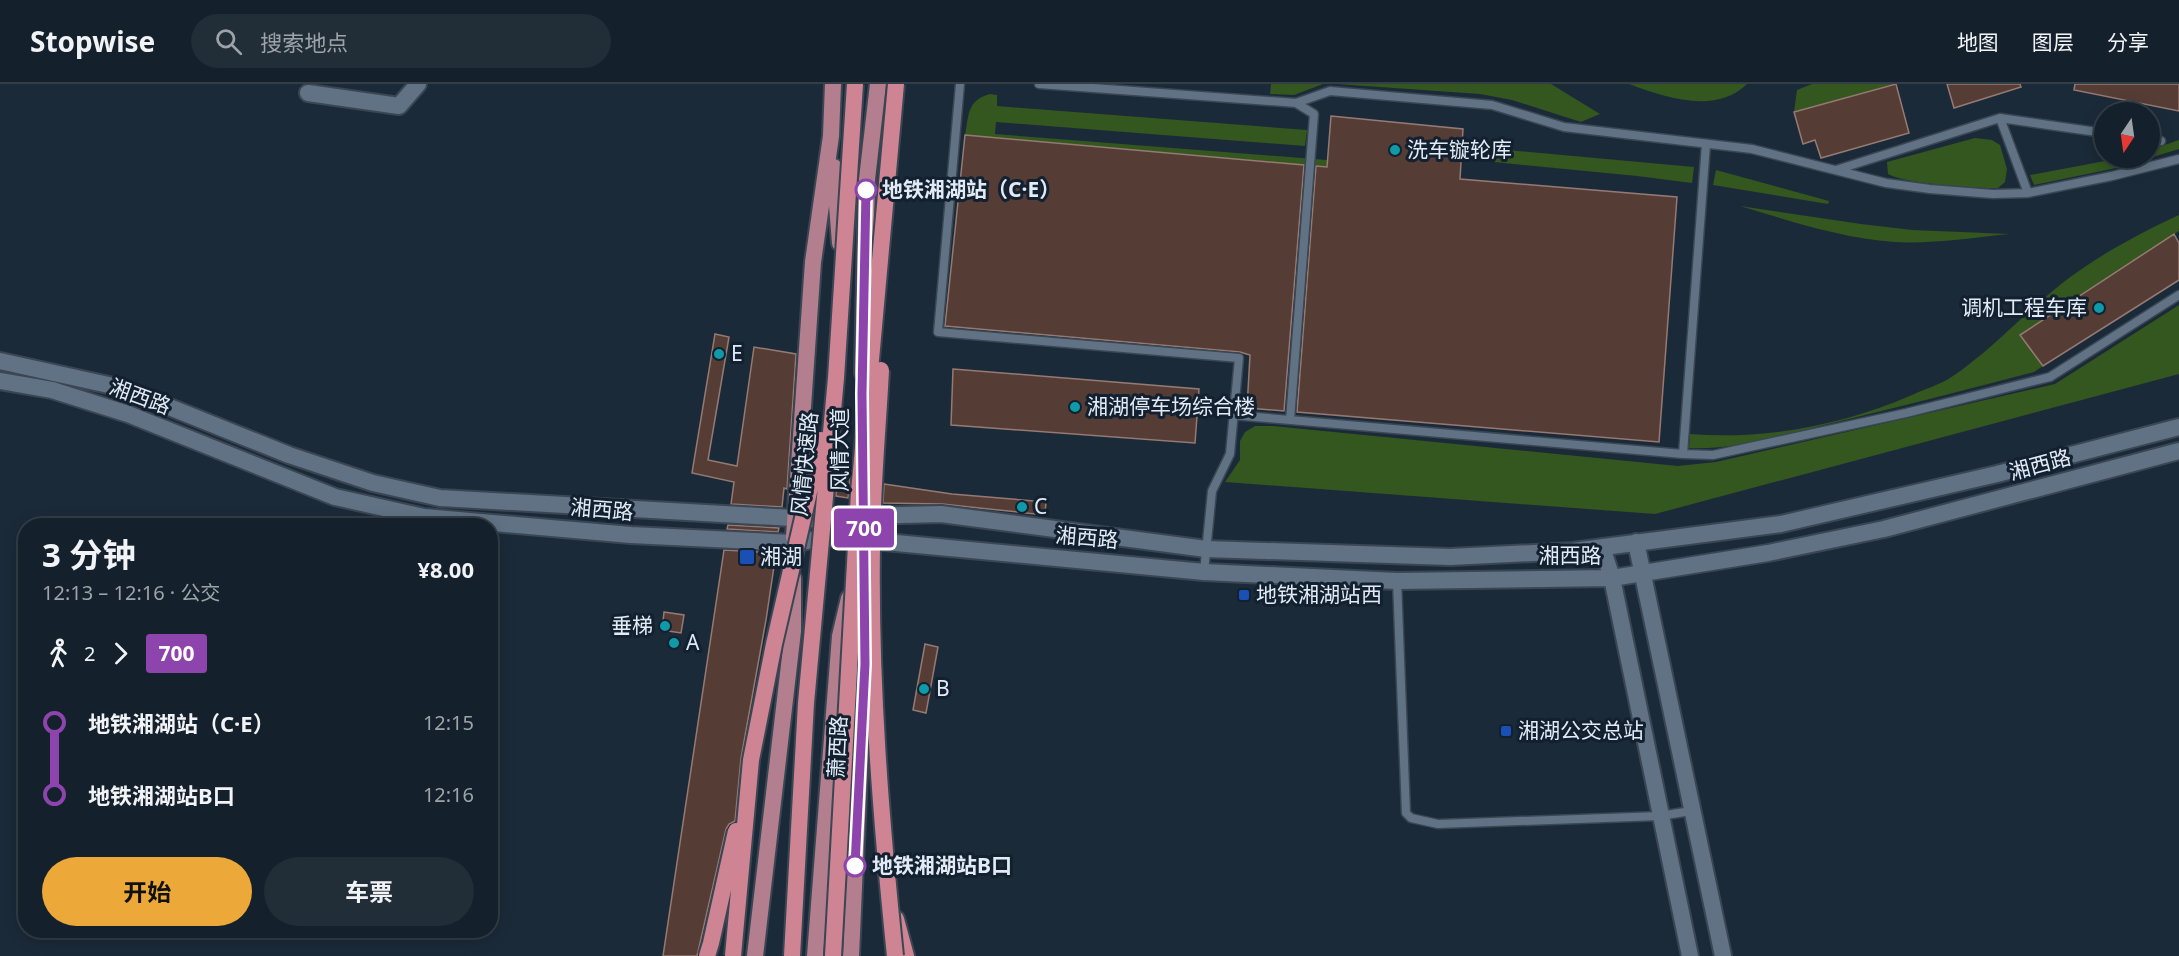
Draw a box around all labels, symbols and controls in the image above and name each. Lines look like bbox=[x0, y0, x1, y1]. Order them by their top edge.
search box bbox=[191, 14, 611, 68]
text: Stopwise bbox=[30, 22, 155, 60]
icon: search bbox=[212, 25, 245, 58]
text: 搜索地点 bbox=[260, 27, 348, 57]
text: 地图 bbox=[1957, 28, 1999, 56]
text: 图层 bbox=[2032, 28, 2074, 56]
text: 分享 bbox=[2107, 28, 2149, 56]
north arrow bbox=[2094, 102, 2160, 168]
map controls bbox=[2094, 102, 2160, 168]
place label: 洗车镟轮库 bbox=[1407, 135, 1512, 163]
marker: 洗车镟轮库 bbox=[1388, 143, 1402, 157]
place label: 地铁湘湖站（C·E） bbox=[882, 175, 1060, 203]
marker: 地铁湘湖站（C·E） bbox=[855, 179, 877, 201]
place label: 调机工程车库 bbox=[1961, 293, 2087, 321]
marker: 调机工程车库 bbox=[2092, 301, 2106, 315]
place label: E bbox=[731, 339, 743, 367]
marker: E bbox=[712, 347, 726, 361]
street label: 湘西路 bbox=[106, 372, 175, 420]
place label: 湘湖停车场综合楼 bbox=[1087, 392, 1255, 420]
marker: 湘湖停车场综合楼 bbox=[1068, 400, 1082, 414]
street label: 风情大道 bbox=[825, 408, 853, 492]
street label: 风情快速路 bbox=[785, 410, 823, 518]
street label: 湘西路 bbox=[2006, 442, 2074, 486]
street label: 湘西路 bbox=[569, 492, 635, 526]
place label: C bbox=[1034, 492, 1047, 520]
marker: C bbox=[1015, 500, 1029, 514]
line badge: 700 bbox=[830, 508, 898, 548]
text: 700 bbox=[846, 514, 882, 542]
street label: 湘西路 bbox=[1054, 520, 1120, 554]
text: 3 分钟 bbox=[42, 532, 135, 577]
street label: 湘西路 bbox=[1539, 541, 1602, 569]
place label: 湘湖 bbox=[760, 542, 802, 570]
marker: 湘湖 bbox=[738, 548, 756, 566]
text: ¥8.00 bbox=[417, 554, 474, 584]
text: 12:13 – 12:16 · 公交 bbox=[42, 579, 220, 606]
place label: 地铁湘湖站西 bbox=[1256, 580, 1382, 608]
marker: 地铁湘湖站西 bbox=[1237, 588, 1251, 602]
place label: 垂梯 bbox=[611, 611, 653, 639]
marker: 垂梯 bbox=[658, 619, 672, 633]
place label: A bbox=[686, 628, 700, 656]
marker: A bbox=[667, 636, 681, 650]
icon: walk bbox=[42, 637, 75, 670]
icon: forward bbox=[104, 637, 137, 670]
text: 700 bbox=[158, 639, 195, 667]
text: 2 bbox=[84, 640, 95, 667]
place label: B bbox=[936, 674, 950, 702]
marker: B bbox=[917, 682, 931, 696]
text: 地铁湘湖站（C·E） bbox=[88, 708, 275, 738]
text: 12:15 bbox=[423, 709, 474, 736]
street label: 萧西路 bbox=[821, 715, 853, 779]
place label: 湘湖公交总站 bbox=[1518, 716, 1644, 744]
marker: 湘湖公交总站 bbox=[1499, 724, 1513, 738]
text: 地铁湘湖站B口 bbox=[88, 780, 235, 810]
text: 12:16 bbox=[423, 781, 474, 808]
place label: 地铁湘湖站B口 bbox=[872, 851, 1012, 879]
marker: 地铁湘湖站B口 bbox=[844, 855, 866, 877]
button: 开始 bbox=[42, 857, 252, 926]
button: 车票 bbox=[264, 857, 474, 926]

